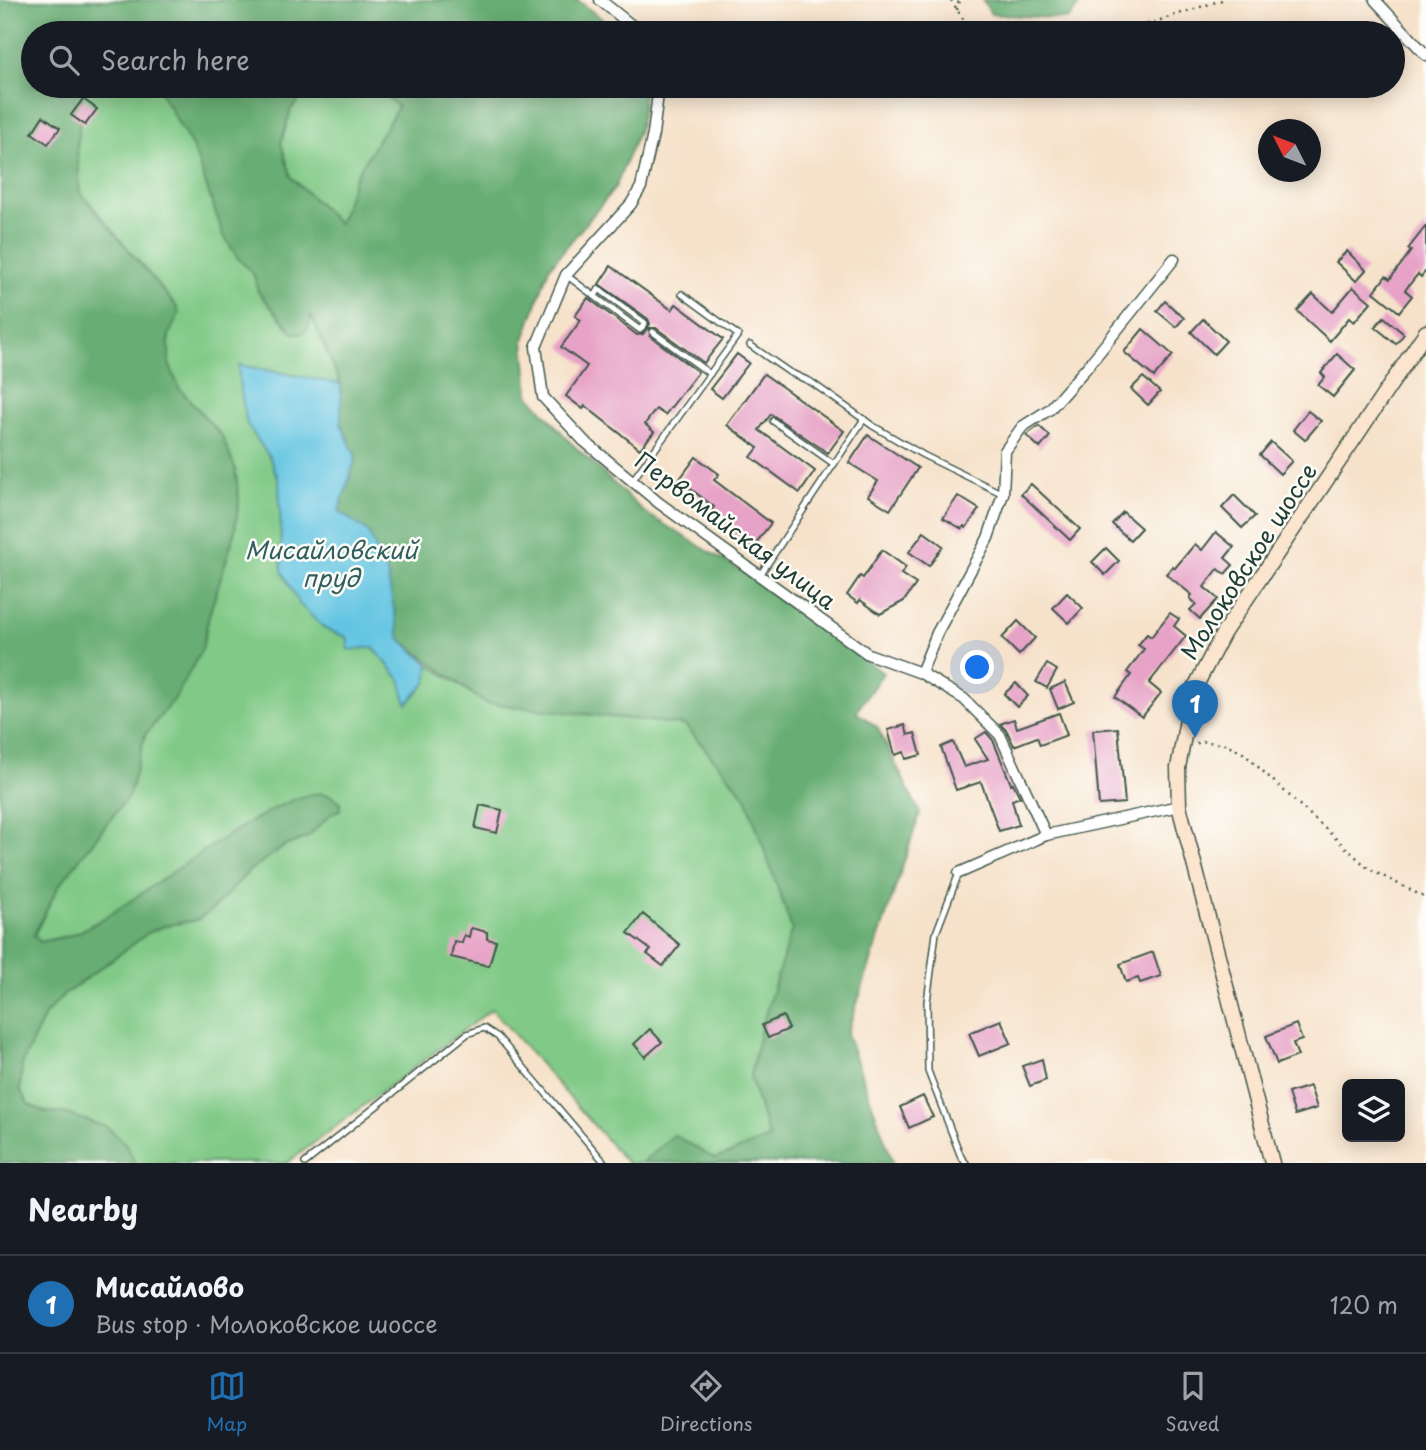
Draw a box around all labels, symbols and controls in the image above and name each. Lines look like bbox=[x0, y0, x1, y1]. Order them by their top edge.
search box bbox=[21, 21, 1405, 98]
text: Search here bbox=[101, 40, 250, 79]
icon: search bbox=[45, 41, 83, 79]
north arrow bbox=[1258, 119, 1321, 182]
street label: Первомайская улица bbox=[628, 443, 844, 618]
street label: Молоковское шоссе bbox=[1171, 456, 1325, 666]
water label: Мисайловский пруд bbox=[245, 531, 420, 595]
your location bbox=[960, 650, 994, 684]
pin: 1 bbox=[1172, 680, 1218, 738]
map controls bbox=[1342, 1079, 1405, 1142]
button: layers bbox=[1342, 1079, 1405, 1142]
text: Nearby bbox=[28, 1186, 138, 1231]
text: Мисайлово bbox=[95, 1267, 244, 1306]
text: 1 bbox=[46, 1287, 57, 1322]
text: 120 m bbox=[1330, 1287, 1398, 1322]
text: Bus stop · Молоковское шоссе bbox=[95, 1306, 437, 1341]
tab: Map bbox=[207, 1367, 247, 1437]
tab: Directions bbox=[660, 1367, 753, 1437]
tab: Saved bbox=[1166, 1367, 1219, 1437]

